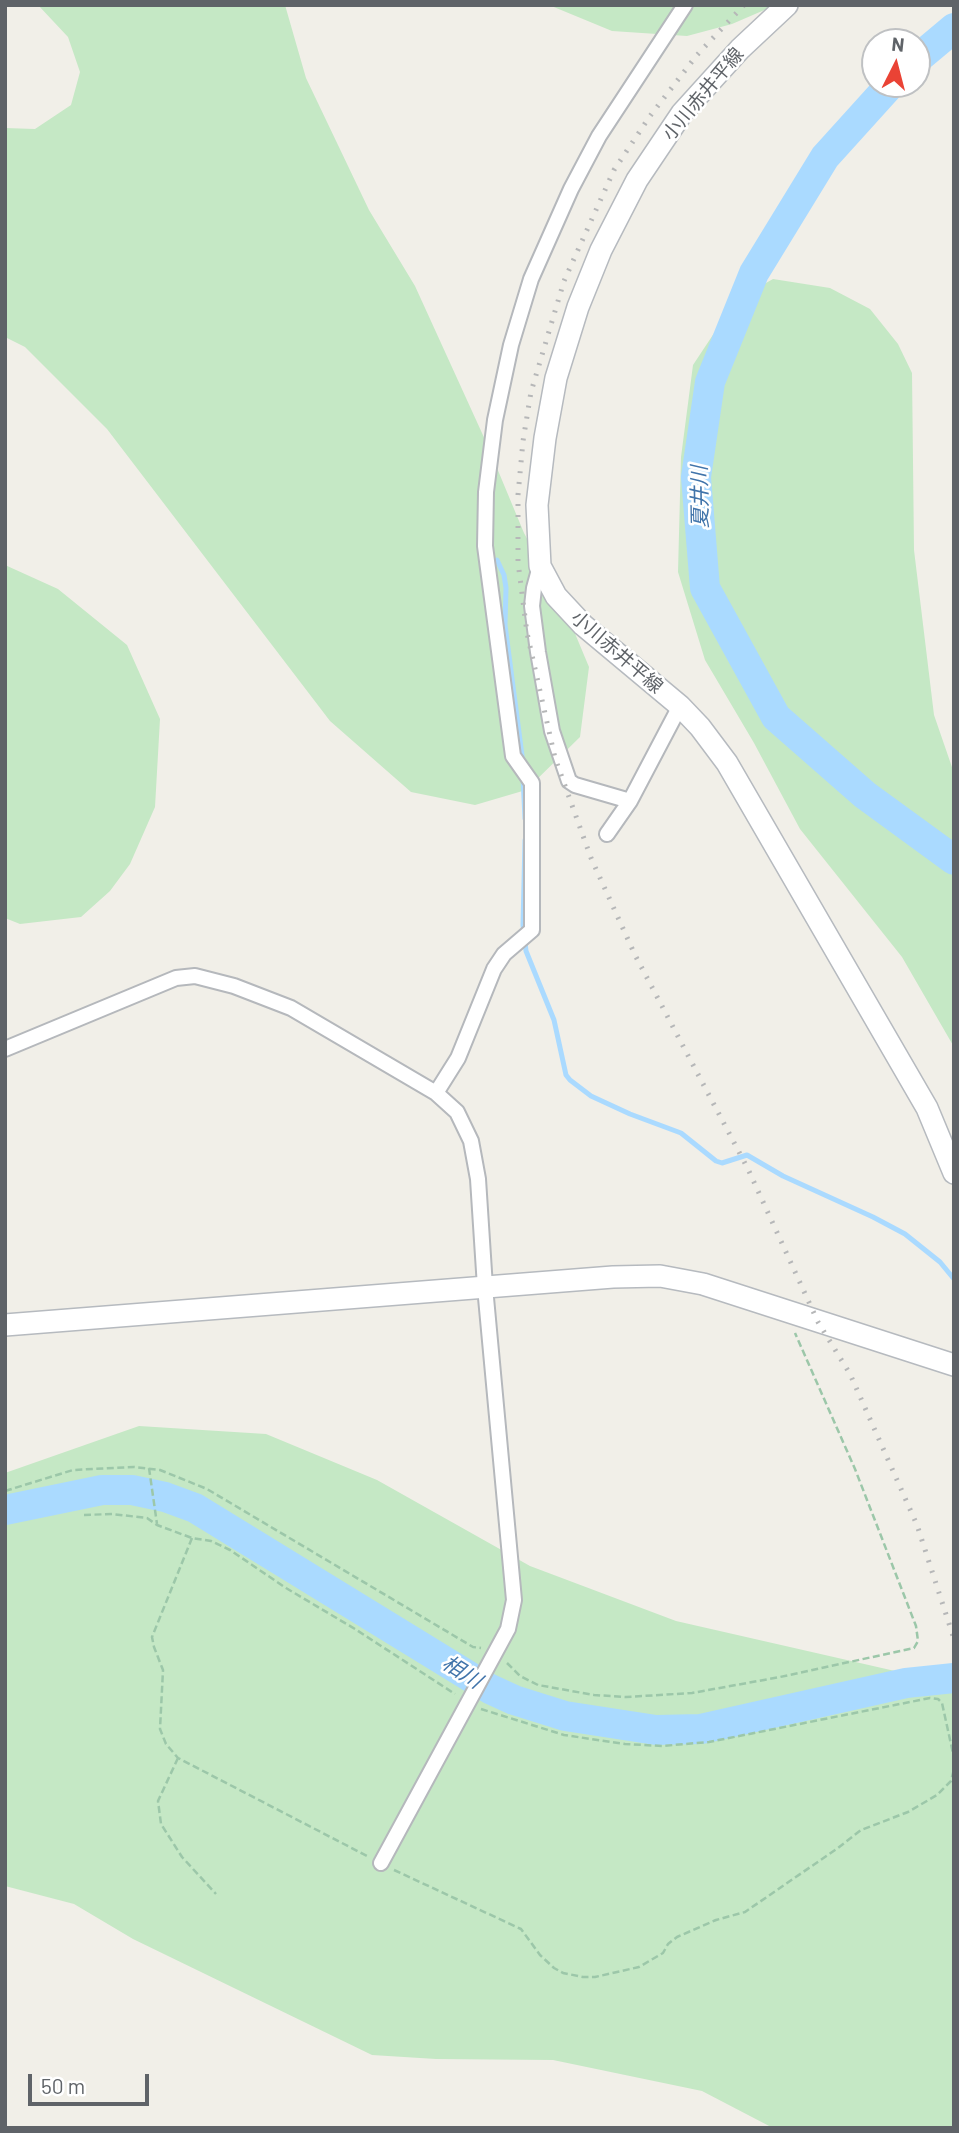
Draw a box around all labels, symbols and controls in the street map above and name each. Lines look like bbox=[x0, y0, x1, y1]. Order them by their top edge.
north arrow bbox=[861, 28, 931, 98]
text: N bbox=[891, 32, 906, 56]
street label: 小川赤井平線 bbox=[658, 43, 748, 145]
water label: 夏井川 bbox=[687, 465, 713, 529]
street label: 小川赤井平線 bbox=[567, 606, 667, 698]
water label: 相川 bbox=[438, 1650, 486, 1694]
scale bar bbox=[32, 2060, 152, 2104]
text: 50 m bbox=[41, 2073, 85, 2098]

